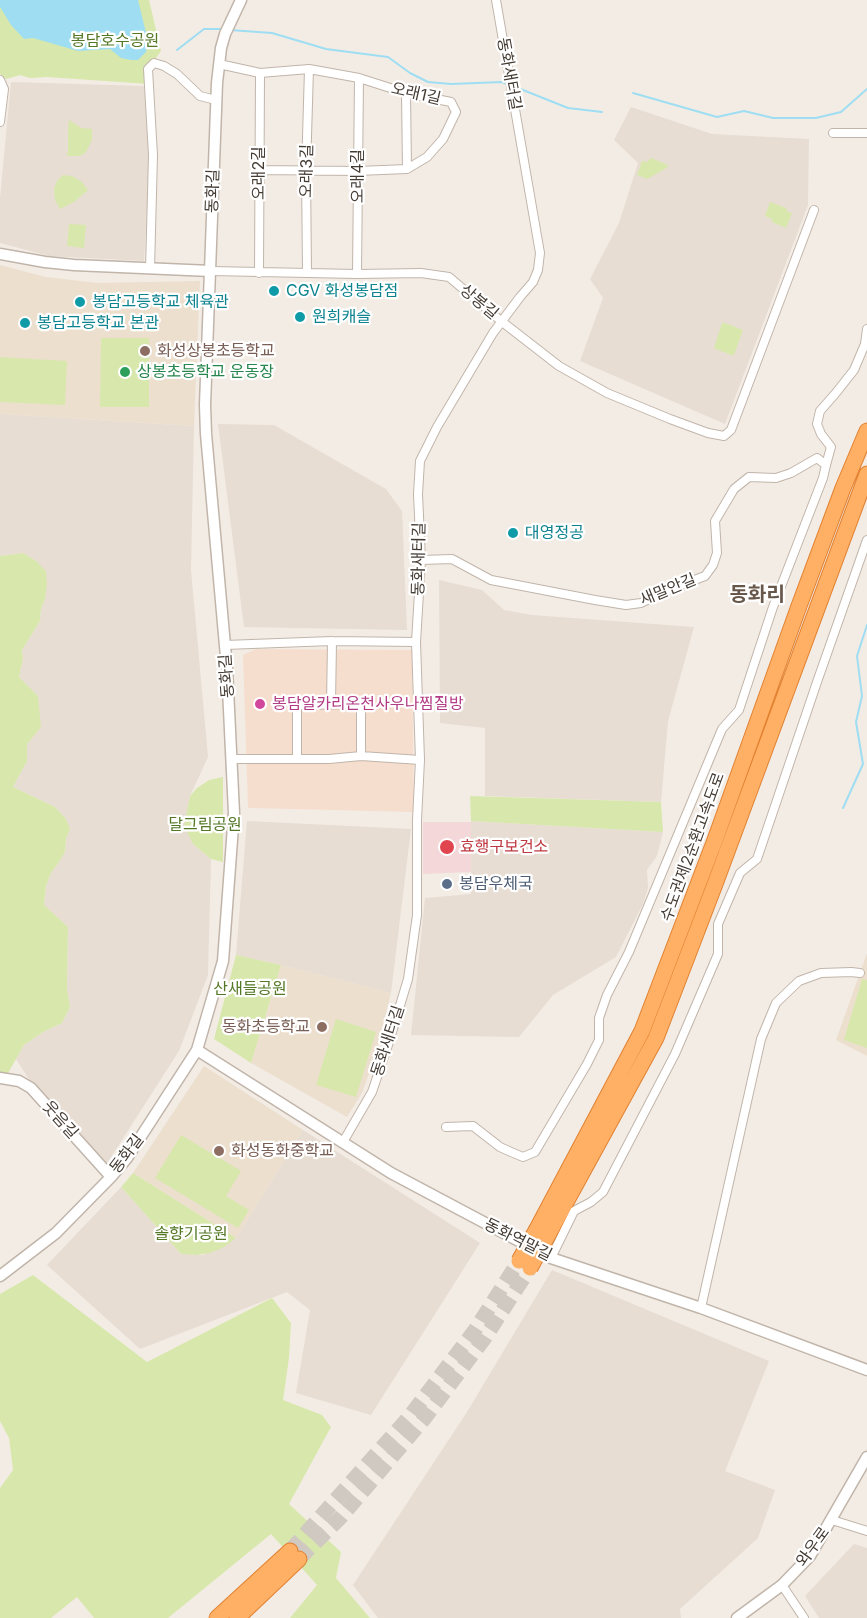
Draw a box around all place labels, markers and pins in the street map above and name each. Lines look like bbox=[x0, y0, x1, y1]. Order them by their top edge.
place label: CGV 화성봉담점 bbox=[286, 281, 398, 301]
marker: CGV 화성봉담점 bbox=[267, 284, 281, 298]
place label: 봉담고등학교 체육관 bbox=[92, 292, 229, 312]
marker: 봉담고등학교 체육관 bbox=[73, 295, 87, 309]
place label: 원희캐슬 bbox=[312, 307, 371, 327]
marker: 원희캐슬 bbox=[293, 310, 307, 324]
place label: 봉담고등학교 본관 bbox=[37, 313, 159, 333]
marker: 봉담고등학교 본관 bbox=[18, 316, 32, 330]
place label: 화성상봉초등학교 bbox=[157, 341, 275, 361]
marker: 화성상봉초등학교 bbox=[138, 344, 152, 358]
place label: 상봉초등학교 운동장 bbox=[137, 362, 274, 382]
marker: 상봉초등학교 운동장 bbox=[118, 365, 132, 379]
place label: 대영정공 bbox=[525, 523, 584, 543]
marker: 대영정공 bbox=[506, 526, 520, 540]
place label: 봉담알카리온천사우나찜질방 bbox=[272, 694, 463, 714]
marker: 봉담알카리온천사우나찜질방 bbox=[253, 697, 267, 711]
place label: 효행구보건소 bbox=[460, 837, 548, 857]
marker: 효행구보건소 bbox=[438, 838, 456, 856]
place label: 봉담우체국 bbox=[459, 874, 533, 894]
marker: 봉담우체국 bbox=[440, 877, 454, 891]
place label: 동화초등학교 bbox=[222, 1017, 310, 1037]
marker: 동화초등학교 bbox=[315, 1020, 329, 1034]
place label: 화성동화중학교 bbox=[231, 1141, 334, 1161]
marker: 화성동화중학교 bbox=[212, 1144, 226, 1158]

